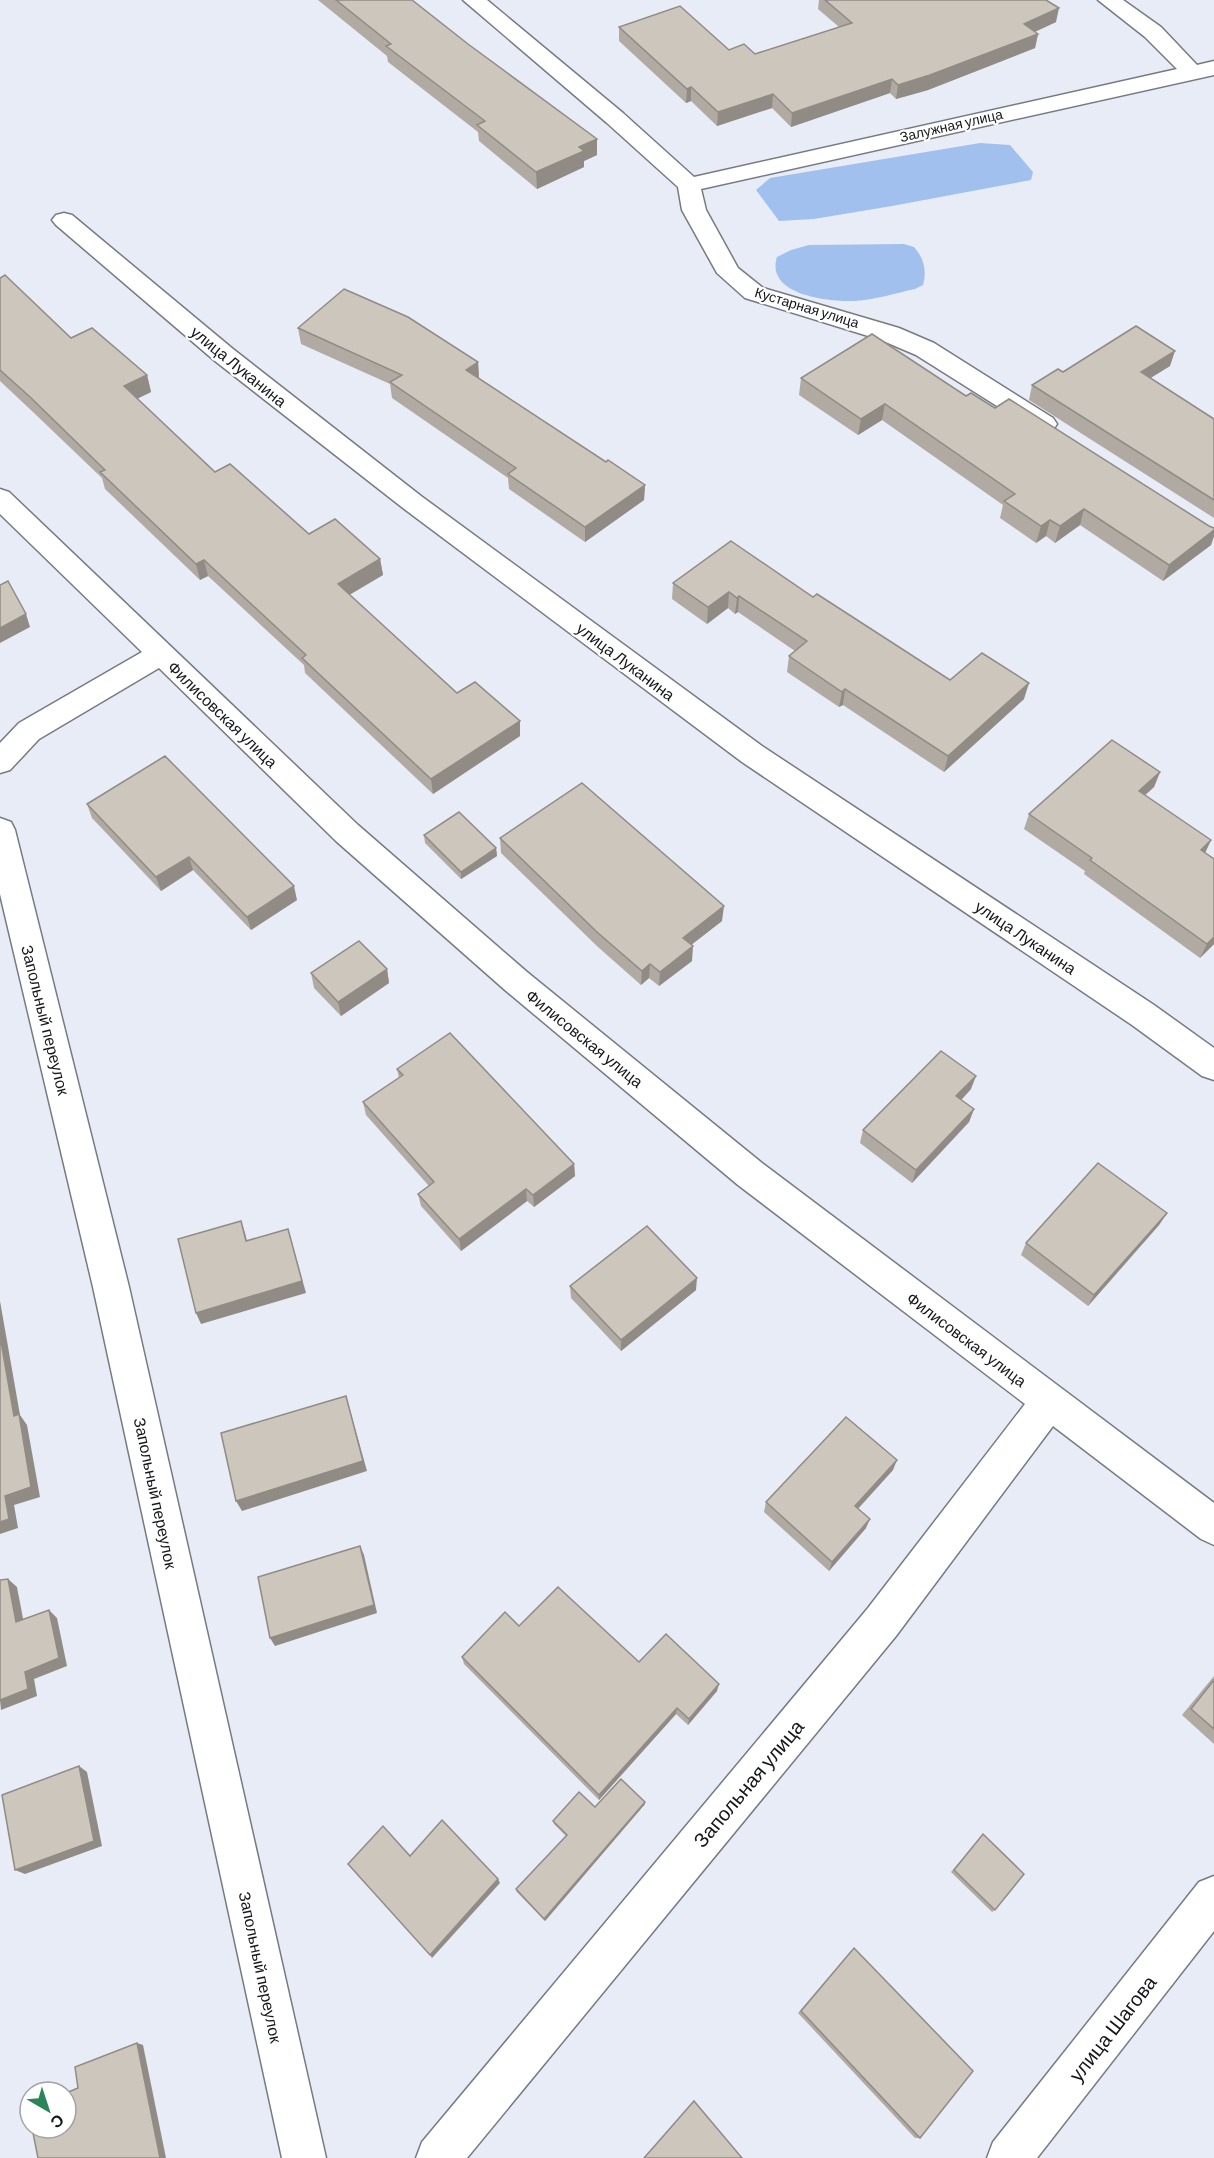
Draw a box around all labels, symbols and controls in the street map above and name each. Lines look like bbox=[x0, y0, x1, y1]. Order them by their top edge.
street label: Залужная улица bbox=[898, 105, 1004, 145]
street label: Кустарная улица bbox=[753, 283, 861, 331]
street label: улица Луканина bbox=[187, 322, 291, 410]
street label: улица Луканина bbox=[573, 618, 679, 704]
street label: Филисовская улица bbox=[164, 657, 282, 771]
street label: улица Луканина bbox=[972, 896, 1080, 978]
street label: Запольный переулок bbox=[18, 943, 74, 1098]
street label: Филисовская улица bbox=[523, 985, 647, 1091]
street label: Филисовская улица bbox=[903, 1288, 1031, 1390]
street label: Запольный переулок bbox=[131, 1416, 182, 1571]
street label: Запольная улица bbox=[688, 1714, 809, 1852]
street label: Запольный переулок bbox=[236, 1890, 287, 2045]
street label: улица Шагова bbox=[1063, 1970, 1161, 2086]
north arrow bbox=[18, 2080, 78, 2140]
text: С bbox=[47, 2111, 68, 2133]

